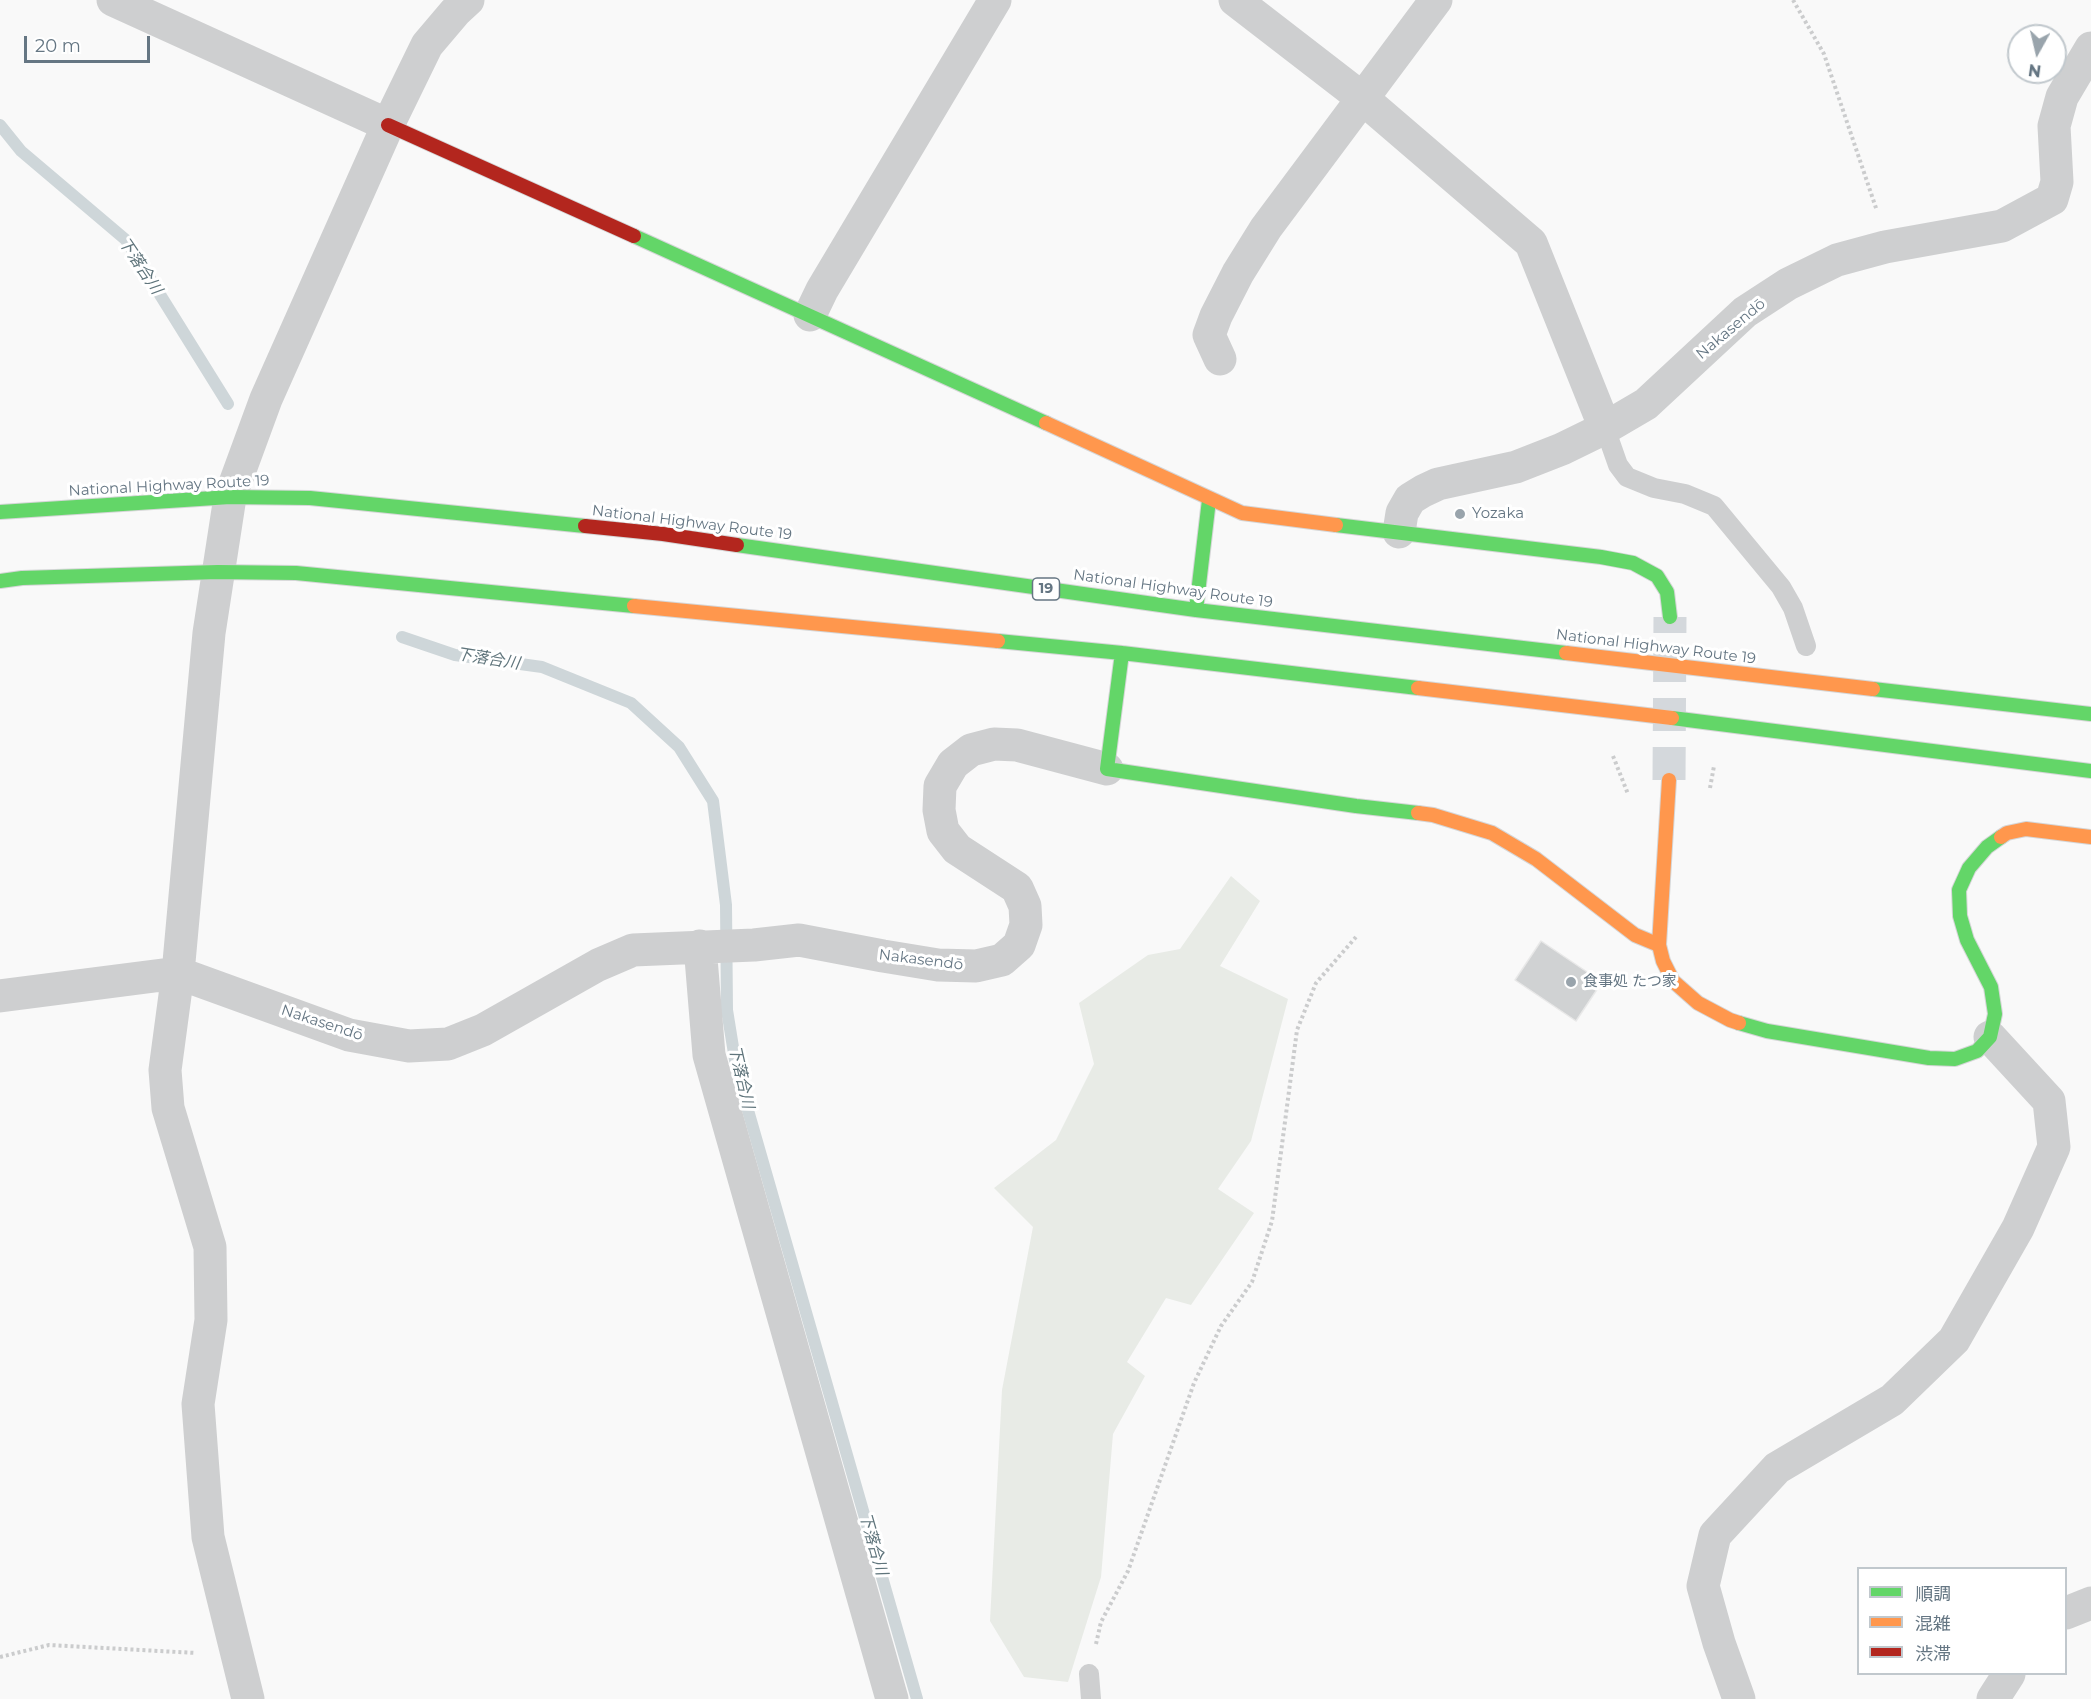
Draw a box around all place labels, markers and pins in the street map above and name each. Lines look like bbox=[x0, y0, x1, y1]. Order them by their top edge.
place label: Yozaka bbox=[1472, 505, 1524, 523]
marker: Yozaka bbox=[1453, 507, 1467, 521]
place label: 食事処 たつ家 bbox=[1583, 973, 1677, 991]
marker: 食事処 たつ家 bbox=[1564, 975, 1578, 989]

